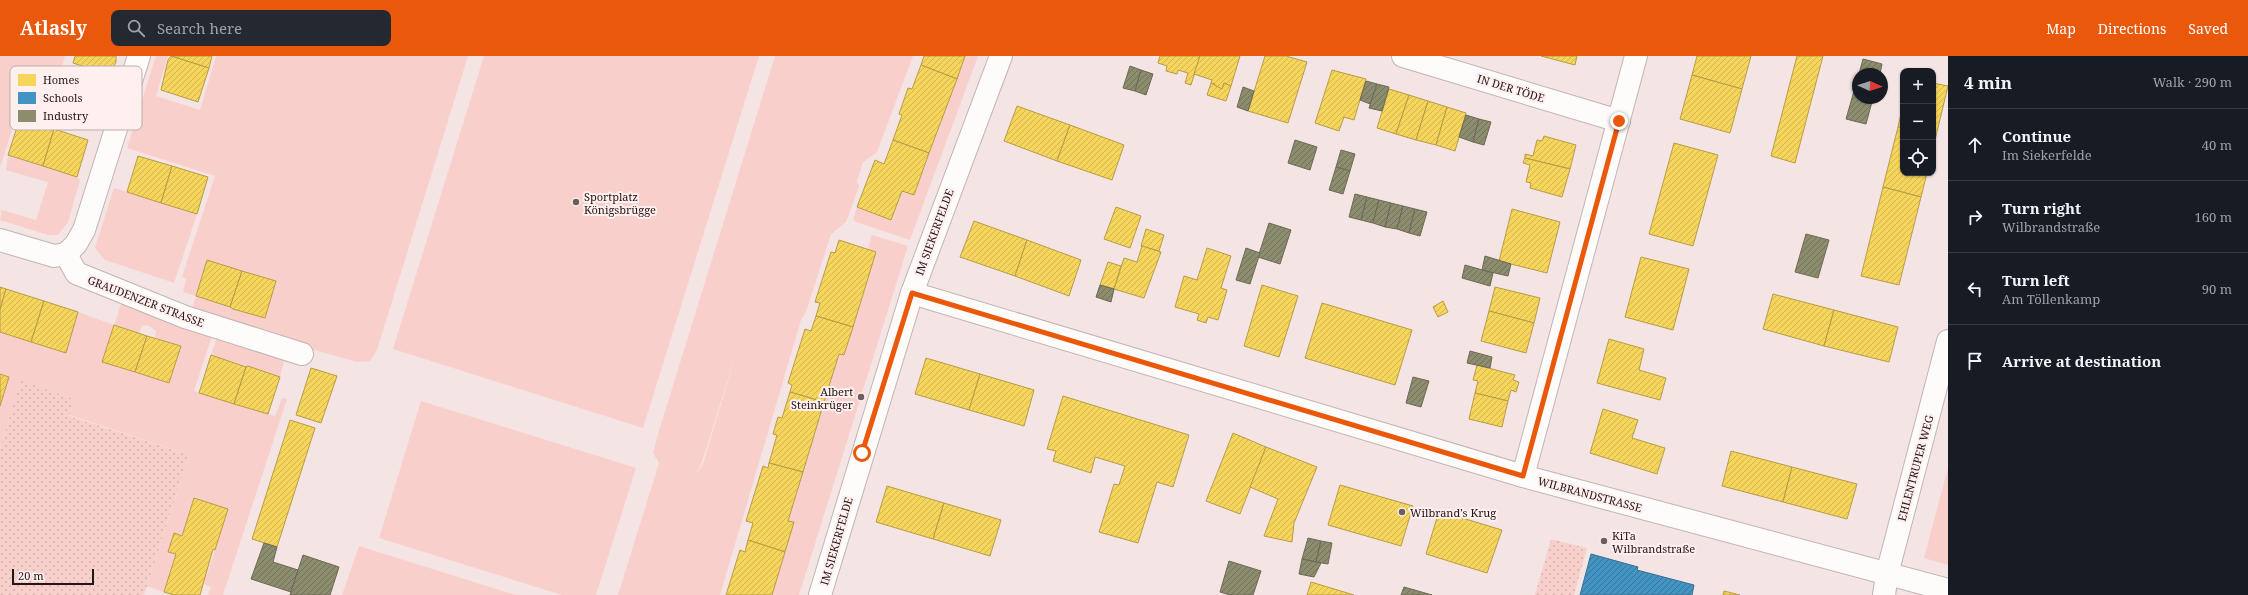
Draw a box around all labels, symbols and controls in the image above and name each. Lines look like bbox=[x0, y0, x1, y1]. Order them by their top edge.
search box bbox=[111, 10, 391, 46]
text: Atlasly bbox=[20, 15, 87, 41]
icon: search bbox=[125, 17, 147, 39]
text: Search here bbox=[157, 18, 242, 38]
text: Map bbox=[2046, 19, 2076, 38]
text: Directions bbox=[2098, 19, 2166, 38]
text: Saved bbox=[2188, 19, 2228, 38]
legend bbox=[10, 66, 142, 130]
north arrow bbox=[1852, 68, 1888, 104]
map controls bbox=[1900, 68, 1936, 176]
button: + bbox=[1900, 68, 1936, 104]
street label: IN DER TÖDE bbox=[1475, 71, 1547, 105]
text: 4 min bbox=[1964, 71, 2012, 94]
text: Homes bbox=[43, 72, 79, 87]
text: Walk · 290 m bbox=[2153, 73, 2232, 91]
text: Schools bbox=[43, 90, 82, 105]
button: − bbox=[1900, 104, 1936, 140]
text: Industry bbox=[43, 108, 89, 123]
route end bbox=[1610, 112, 1628, 130]
text: Continue bbox=[2002, 126, 2071, 146]
icon: ahead bbox=[1964, 134, 1986, 156]
text: 40 m bbox=[2202, 136, 2232, 154]
button: locate bbox=[1900, 140, 1936, 176]
text: Im Siekerfelde bbox=[2002, 146, 2092, 164]
street label: IM SIEKERFELDE bbox=[911, 187, 957, 277]
place label: Sportplatz Königsbrügge bbox=[584, 189, 656, 217]
marker: Sportplatz Königsbrügge bbox=[571, 197, 581, 207]
text: Turn right bbox=[2002, 198, 2081, 218]
icon: right bbox=[1964, 206, 1986, 228]
text: 160 m bbox=[2195, 208, 2232, 226]
text: Wilbrandstraße bbox=[2002, 218, 2100, 236]
text: Turn left bbox=[2002, 270, 2070, 290]
street label: GRAUDENZER STRASSE bbox=[86, 272, 206, 330]
icon: left bbox=[1964, 278, 1986, 300]
text: 90 m bbox=[2202, 280, 2232, 298]
text: Am Töllenkamp bbox=[2002, 290, 2100, 308]
icon: arrive bbox=[1964, 350, 1986, 372]
text: Arrive at destination bbox=[2002, 351, 2161, 371]
place label: Albert Steinkrüger bbox=[791, 384, 854, 412]
marker: Albert Steinkrüger bbox=[856, 392, 866, 402]
street label: EHLENTRUPER WEG bbox=[1894, 413, 1936, 523]
route start bbox=[853, 444, 871, 462]
street label: WILBRANDSTRASSE bbox=[1536, 473, 1644, 515]
street label: IM SIEKERFELDE bbox=[816, 495, 856, 587]
place label: Wilbrand's Krug bbox=[1410, 505, 1496, 520]
marker: Wilbrand's Krug bbox=[1397, 507, 1407, 517]
place label: KiTa Wilbrandstraße bbox=[1612, 528, 1695, 556]
marker: KiTa Wilbrandstraße bbox=[1599, 536, 1609, 546]
scale bar bbox=[12, 567, 94, 586]
text: 20 m bbox=[18, 568, 44, 583]

